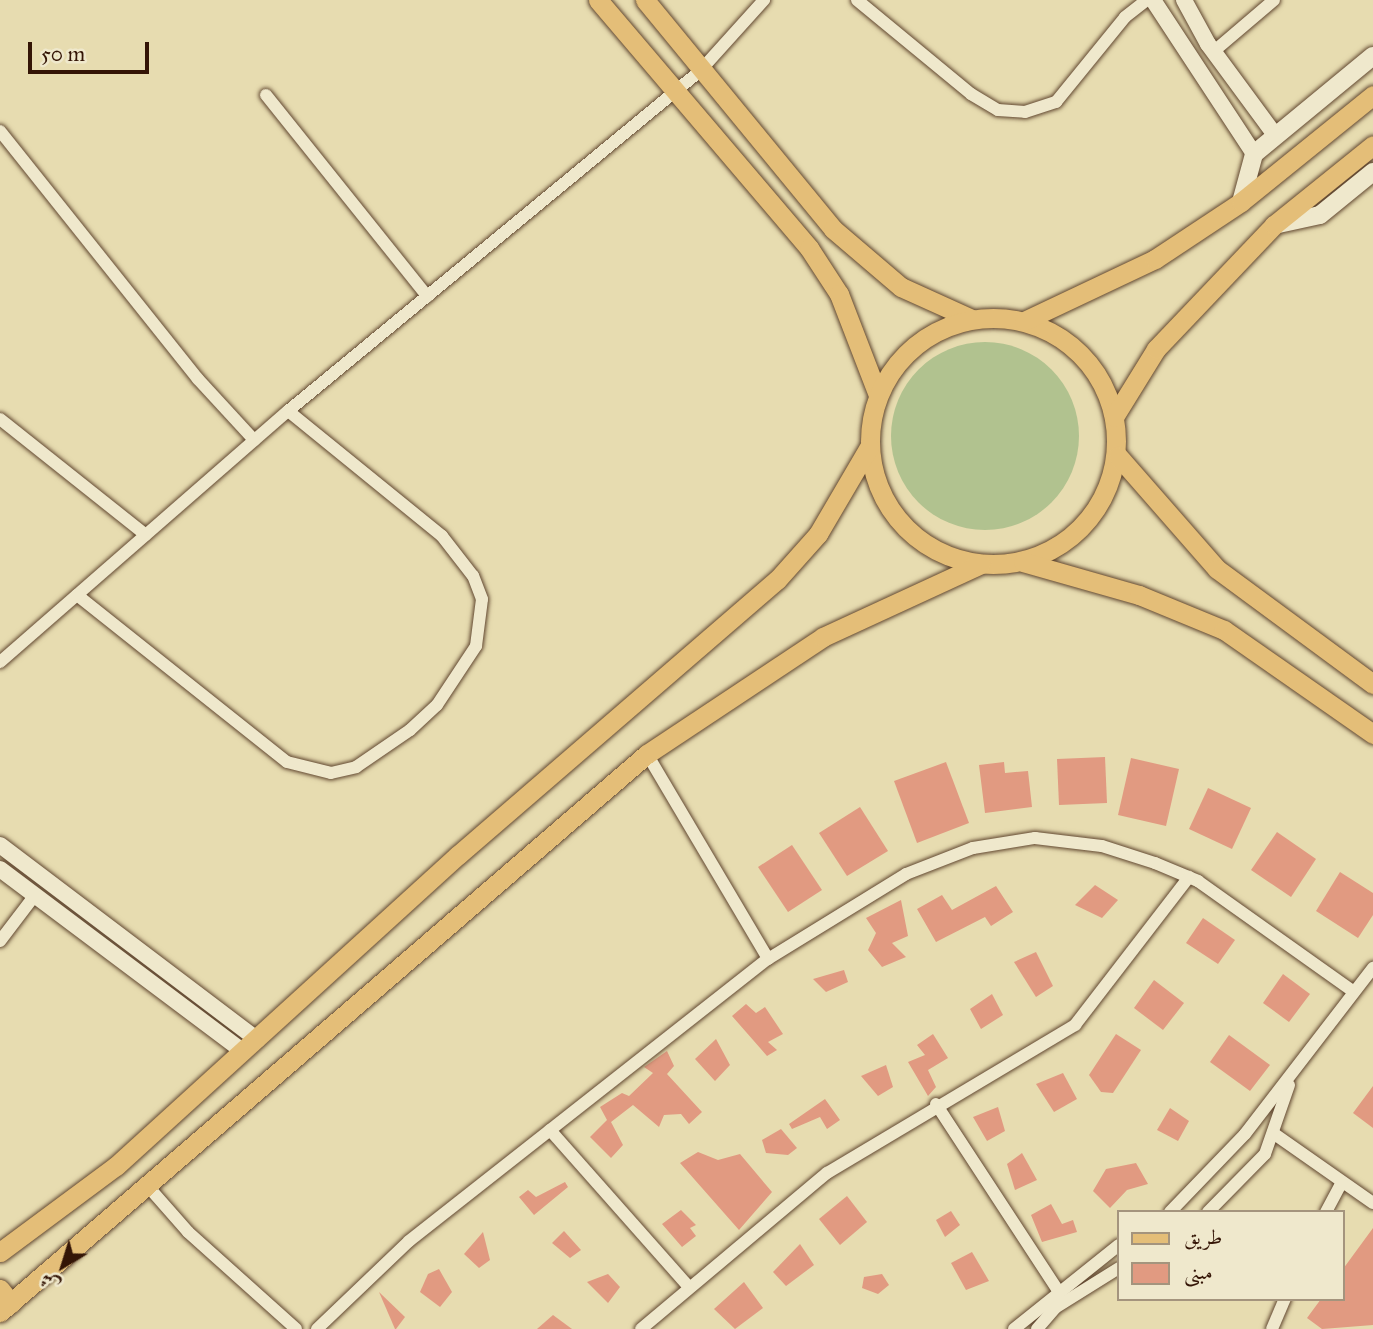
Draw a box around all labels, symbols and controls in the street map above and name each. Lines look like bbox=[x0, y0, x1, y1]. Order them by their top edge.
scale bar bbox=[32, 28, 152, 72]
text: 50 m bbox=[41, 41, 85, 67]
legend bbox=[1118, 1210, 1345, 1301]
text: طريق bbox=[1184, 1224, 1222, 1250]
north arrow bbox=[28, 1231, 98, 1301]
text: مبنى bbox=[1184, 1259, 1213, 1285]
text: ش bbox=[35, 1268, 64, 1298]

